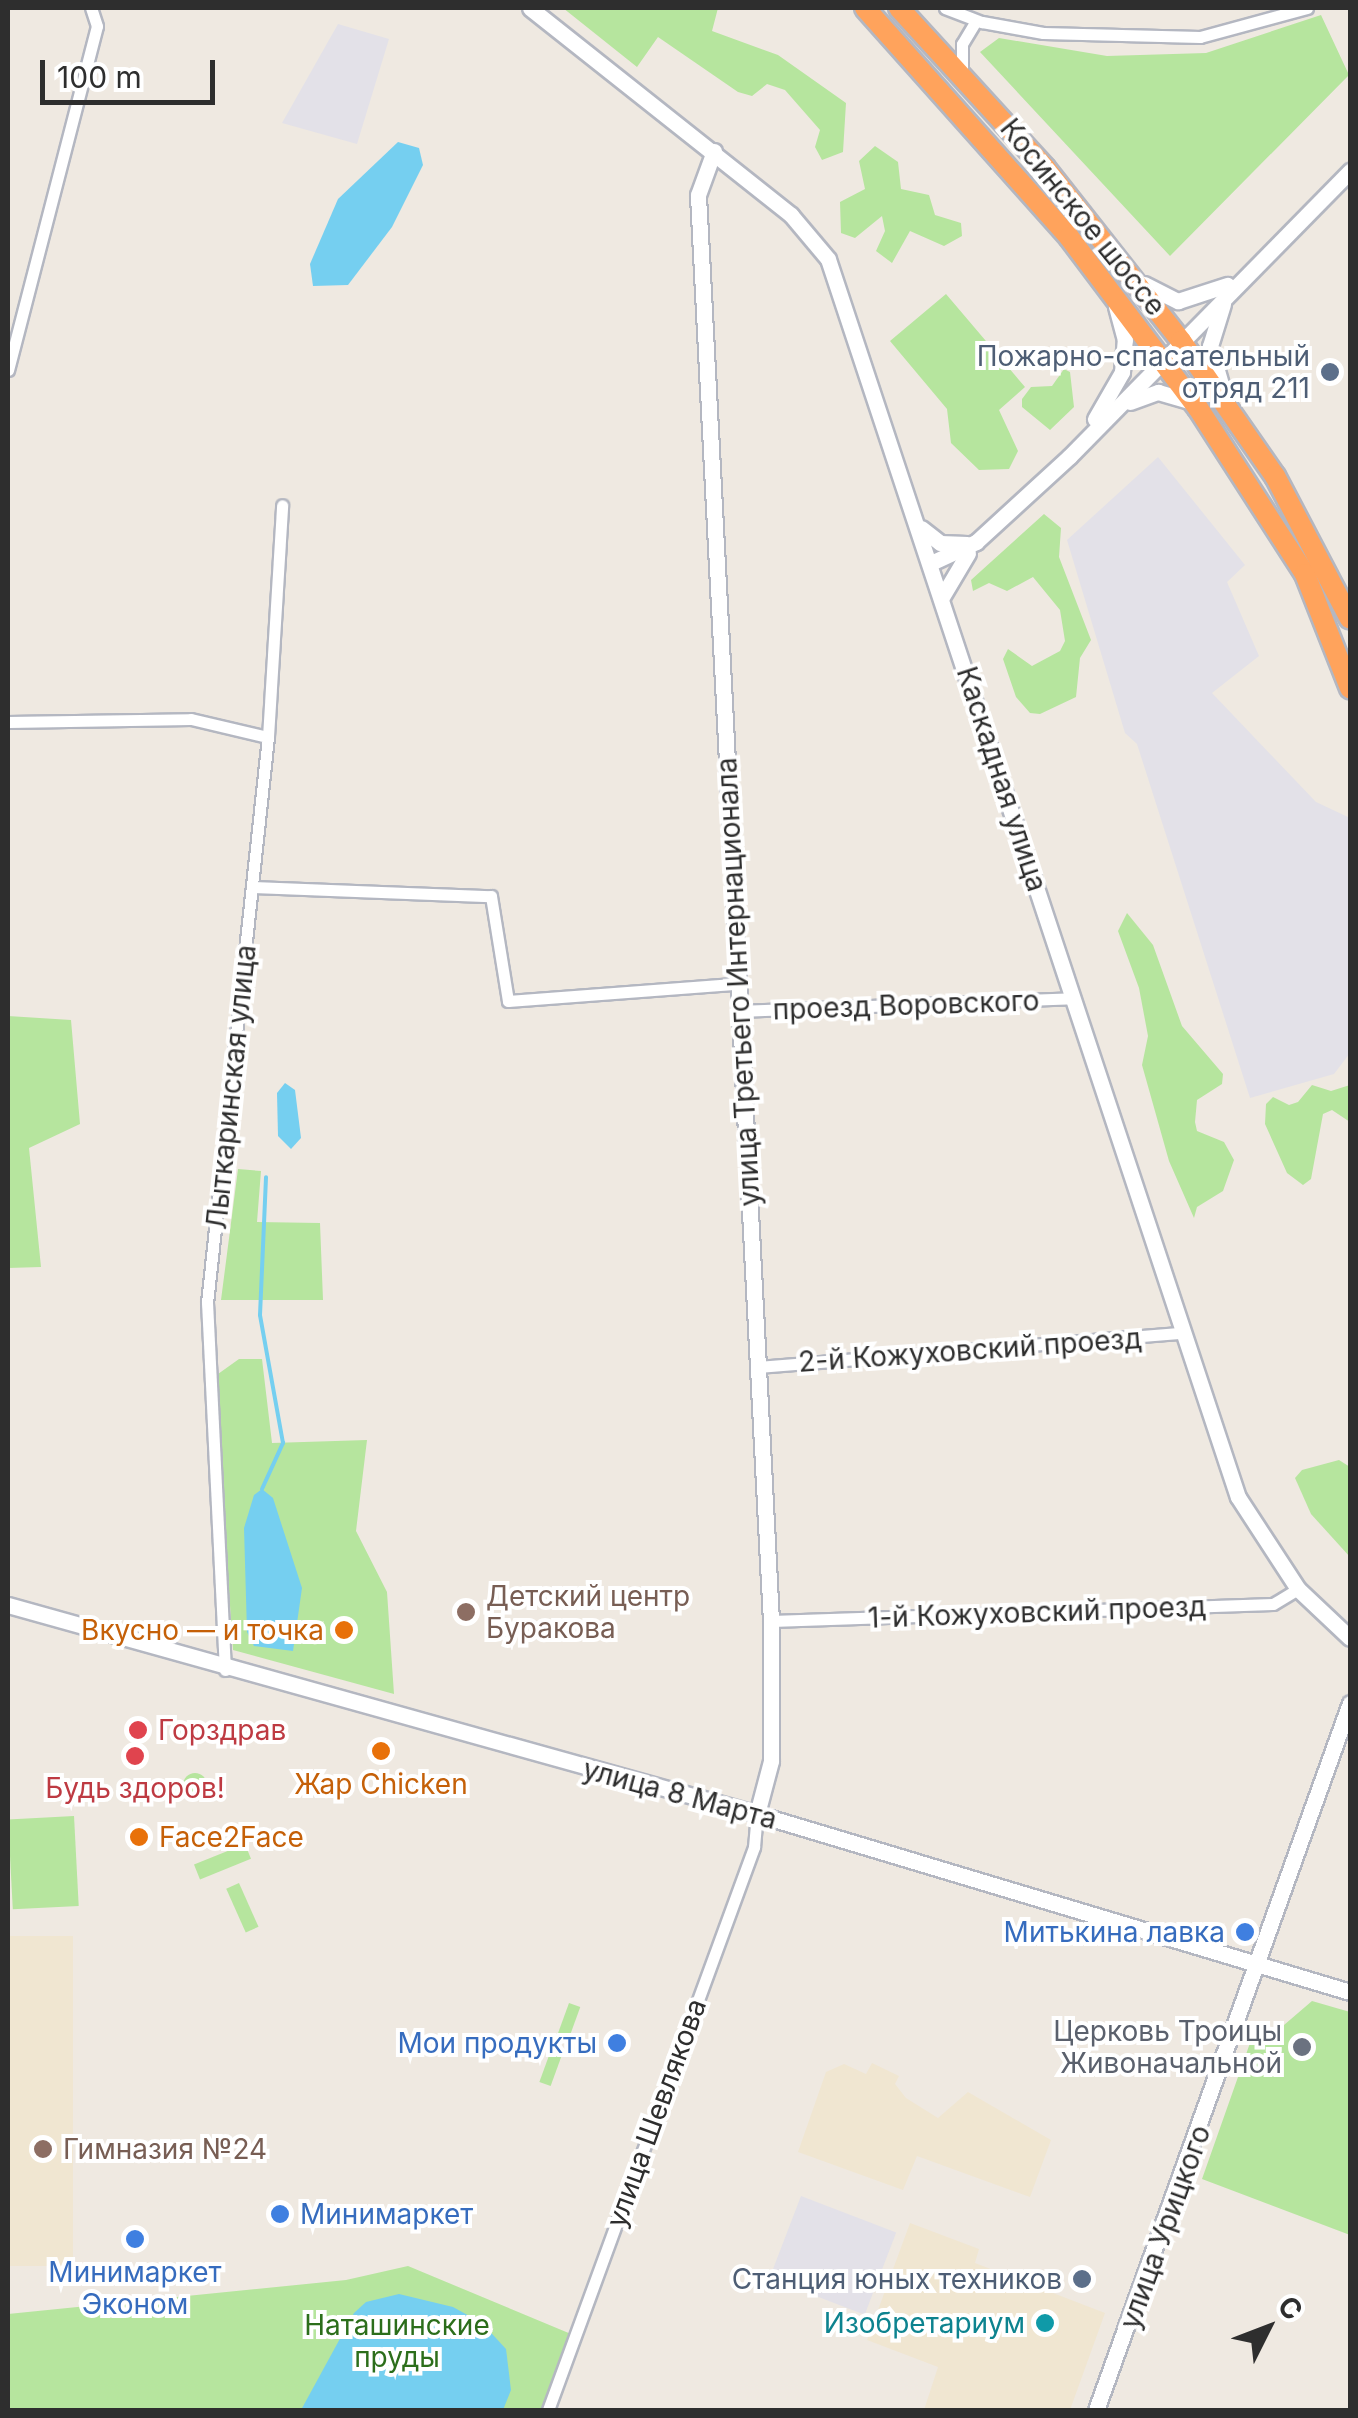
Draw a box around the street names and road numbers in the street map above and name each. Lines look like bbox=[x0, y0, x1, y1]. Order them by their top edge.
street label: Косинское шоссе bbox=[993, 112, 1173, 322]
street label: Каскадная улица bbox=[950, 662, 1054, 896]
street label: улица Третьего Интернационала bbox=[709, 757, 767, 1207]
street label: Лыткаринская улица bbox=[199, 943, 263, 1231]
street label: проезд Воровского bbox=[772, 984, 1040, 1026]
street label: 2-й Кожуховский проезд bbox=[797, 1321, 1143, 1379]
street label: 1-й Кожуховский проезд bbox=[867, 1589, 1207, 1635]
street label: улица 8 Марта bbox=[579, 1752, 781, 1836]
street label: улица Шевлякова bbox=[599, 1994, 713, 2232]
street label: улица Урицкого bbox=[1113, 2121, 1217, 2333]

